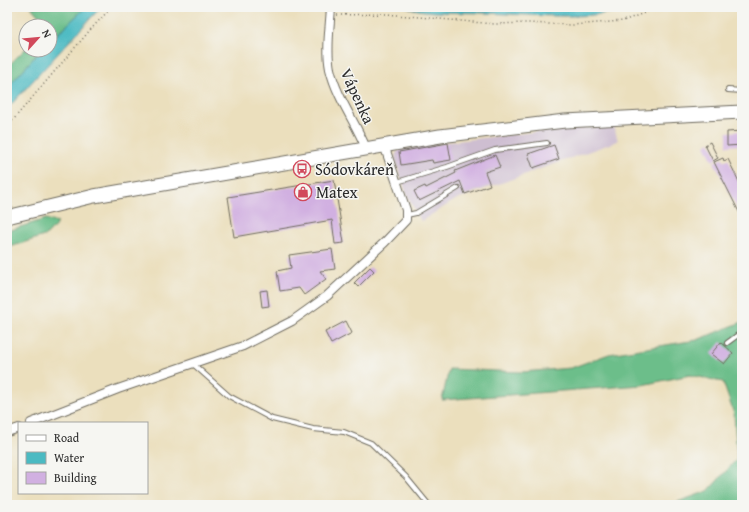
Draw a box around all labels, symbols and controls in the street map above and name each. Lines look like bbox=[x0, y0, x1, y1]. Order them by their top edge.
north arrow bbox=[18, 18, 58, 58]
text: N bbox=[38, 27, 56, 41]
street label: Vápenka bbox=[335, 64, 381, 128]
place label: Sódovkáreň bbox=[315, 157, 394, 181]
bus stop icon: Sódovkáreň bbox=[292, 159, 312, 179]
place label: Matex bbox=[316, 180, 359, 204]
shop icon: Matex bbox=[293, 182, 313, 202]
legend bbox=[18, 422, 148, 494]
text: Road bbox=[54, 429, 80, 446]
text: Water bbox=[54, 449, 84, 466]
text: Building bbox=[54, 469, 97, 486]

